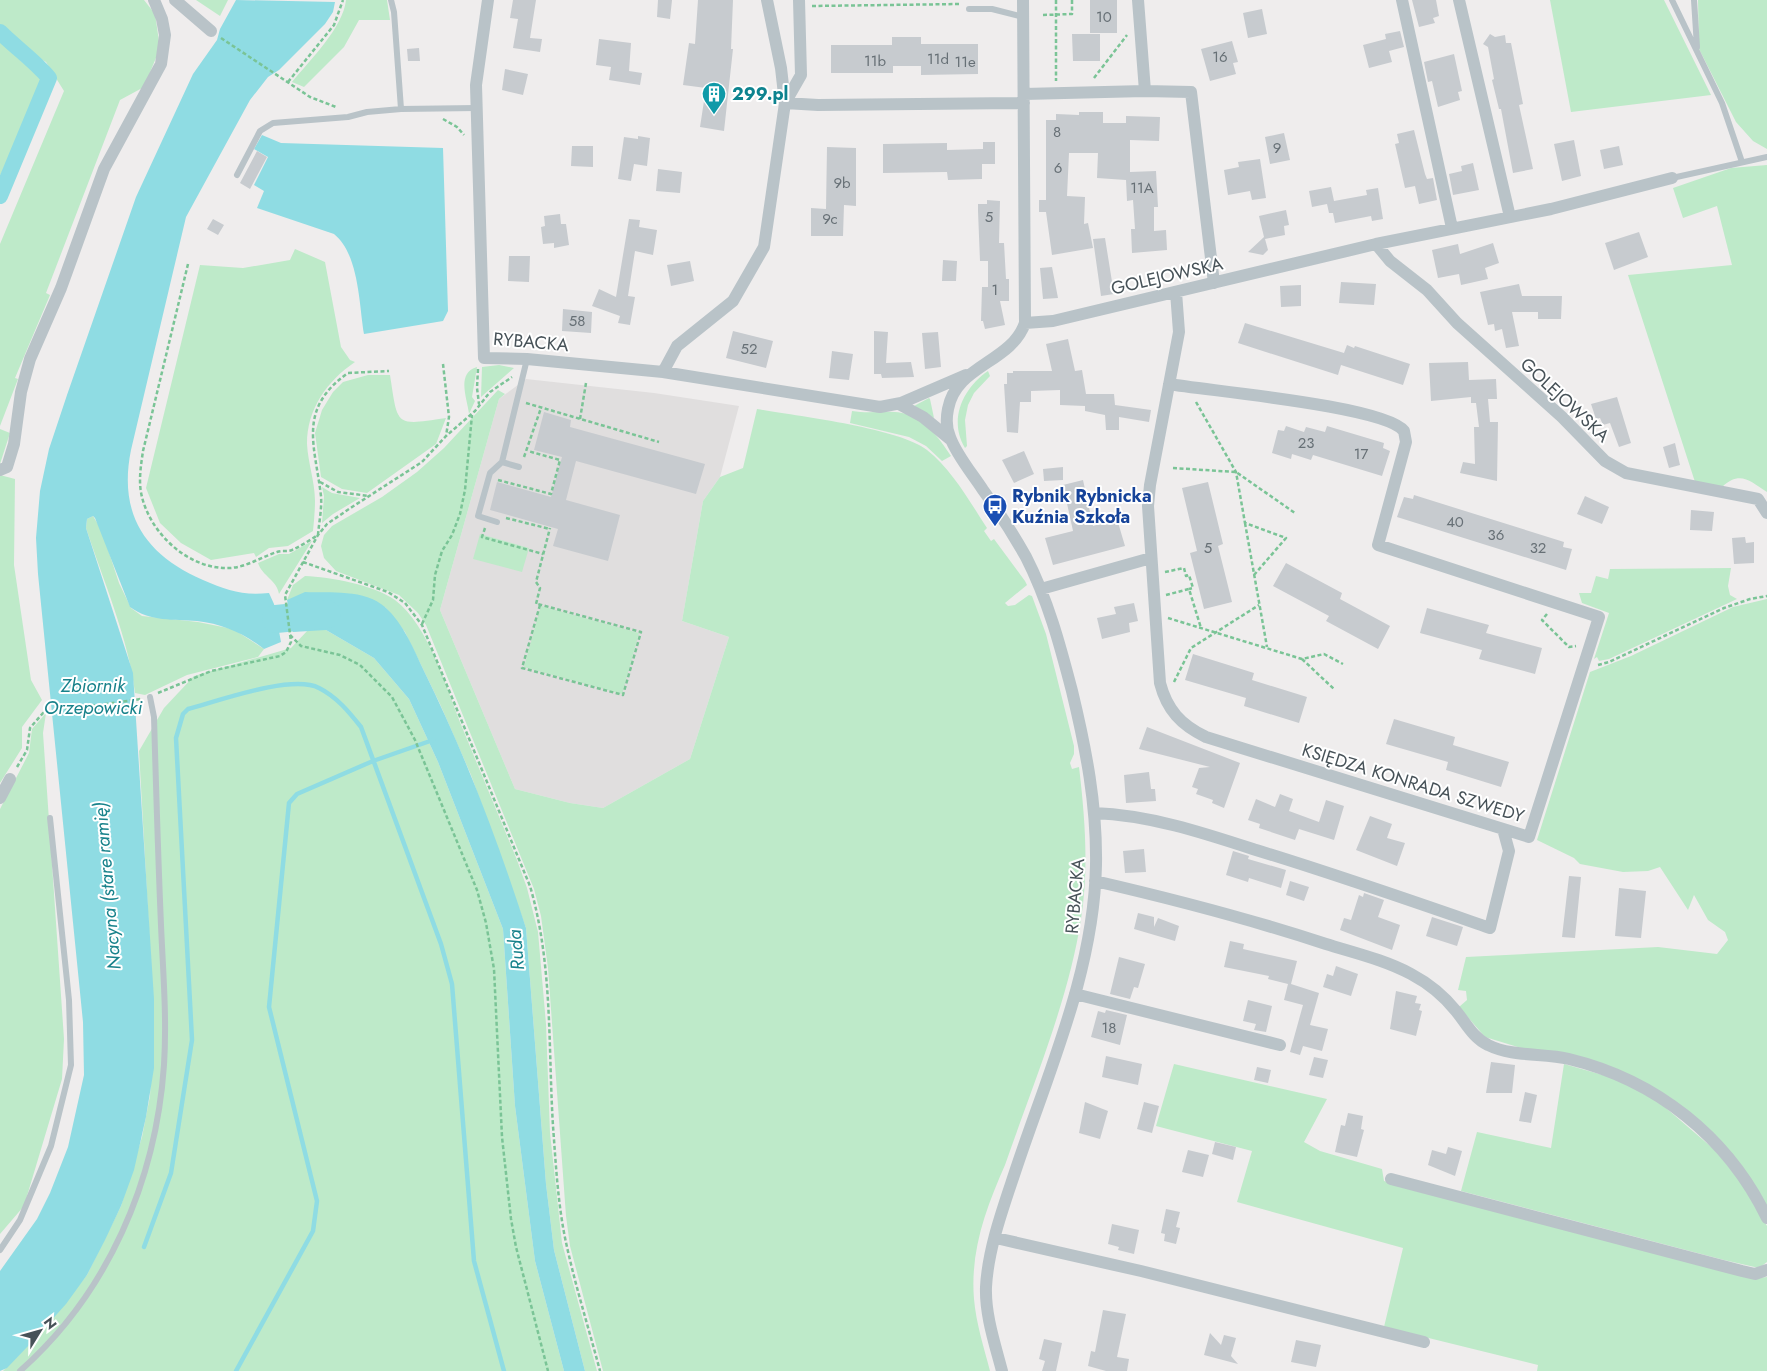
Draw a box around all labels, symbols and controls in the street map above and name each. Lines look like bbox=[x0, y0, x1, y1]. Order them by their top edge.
house number: 10 bbox=[1096, 6, 1112, 28]
house number: 16 bbox=[1212, 46, 1228, 68]
house number: 11d bbox=[927, 48, 949, 70]
house number: 11b bbox=[864, 50, 886, 72]
house number: 11e bbox=[954, 51, 976, 73]
building icon: 299.pl bbox=[701, 81, 727, 115]
place label: 299.pl bbox=[732, 81, 788, 107]
house number: 8 bbox=[1053, 121, 1061, 143]
house number: 9 bbox=[1273, 137, 1281, 159]
house number: 6 bbox=[1054, 157, 1062, 179]
house number: 9b bbox=[833, 172, 851, 194]
house number: 11A bbox=[1130, 177, 1154, 199]
house number: 5 bbox=[985, 206, 993, 228]
house number: 9c bbox=[822, 208, 838, 230]
street label: GOLEJOWSKA bbox=[1109, 250, 1226, 301]
house number: 1 bbox=[992, 279, 998, 301]
house number: 58 bbox=[569, 310, 585, 332]
street label: RYBACKA bbox=[492, 326, 570, 358]
house number: 52 bbox=[741, 338, 758, 360]
street label: GOLEJOWSKA bbox=[1514, 352, 1616, 448]
house number: 23 bbox=[1298, 432, 1314, 454]
house number: 17 bbox=[1354, 443, 1368, 465]
place label: Rybnik Rybnicka Kuźnia Szkoła bbox=[1012, 483, 1152, 530]
bus stop icon: Rybnik Rybnicka Kuźnia Szkoła bbox=[982, 493, 1008, 527]
house number: 40 bbox=[1446, 511, 1464, 533]
house number: 36 bbox=[1488, 524, 1504, 546]
house number: 5 bbox=[1204, 537, 1212, 559]
house number: 32 bbox=[1530, 537, 1546, 559]
water label: Zbiornik Orzepowicki bbox=[44, 672, 143, 721]
street label: KSIĘDZA KONRADA SZWEDY bbox=[1299, 737, 1528, 829]
water label: Nacyna (stare ramię) bbox=[86, 801, 128, 971]
street label: RYBACKA bbox=[1059, 857, 1091, 935]
water label: Ruda bbox=[501, 928, 531, 972]
house number: 18 bbox=[1102, 1017, 1116, 1039]
north arrow bbox=[15, 1306, 65, 1356]
text: N bbox=[39, 1313, 62, 1334]

